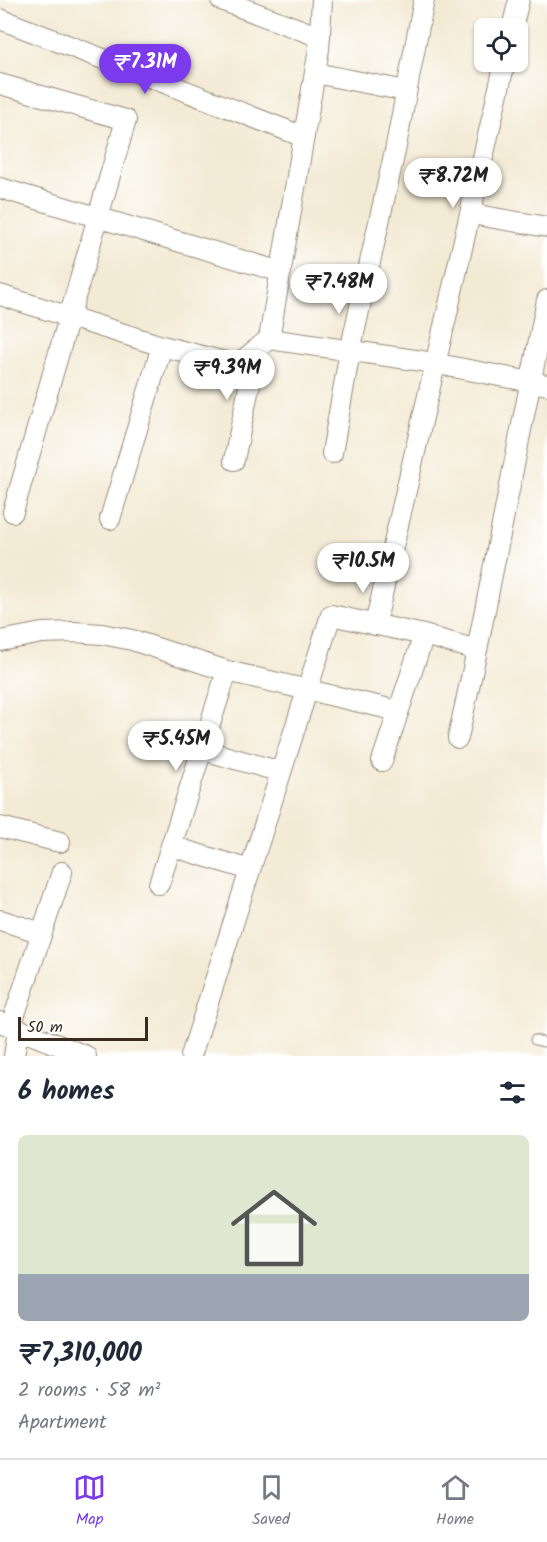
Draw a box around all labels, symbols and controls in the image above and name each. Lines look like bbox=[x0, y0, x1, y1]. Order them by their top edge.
map controls bbox=[474, 18, 528, 72]
button: locate bbox=[474, 18, 528, 72]
pin: ₹7.31M bbox=[96, 44, 194, 95]
text: ₹7.31M bbox=[113, 47, 177, 79]
pin: ₹8.72M bbox=[404, 158, 502, 209]
text: ₹8.72M bbox=[418, 161, 488, 193]
pin: ₹7.48M bbox=[290, 264, 388, 315]
text: ₹7.48M bbox=[304, 267, 374, 299]
pin: ₹9.39M bbox=[178, 350, 276, 401]
text: ₹9.39M bbox=[193, 353, 261, 385]
pin: ₹10.5M bbox=[314, 543, 412, 594]
text: ₹10.5M bbox=[331, 546, 395, 578]
pin: ₹5.45M bbox=[127, 721, 225, 772]
text: ₹5.45M bbox=[142, 724, 210, 756]
scale bar bbox=[18, 1014, 148, 1042]
text: 50 m bbox=[27, 1015, 63, 1040]
text: 6 homes bbox=[18, 1071, 115, 1113]
icon: filters bbox=[496, 1076, 529, 1109]
icon: home bbox=[220, 1174, 328, 1282]
text: ₹7,310,000 bbox=[18, 1333, 142, 1375]
text: 2 rooms · 58 m² bbox=[18, 1375, 160, 1407]
text: Apartment bbox=[18, 1407, 107, 1439]
tab: Map bbox=[73, 1471, 106, 1532]
tab: Saved bbox=[252, 1471, 290, 1532]
tab: Home bbox=[436, 1471, 474, 1532]

